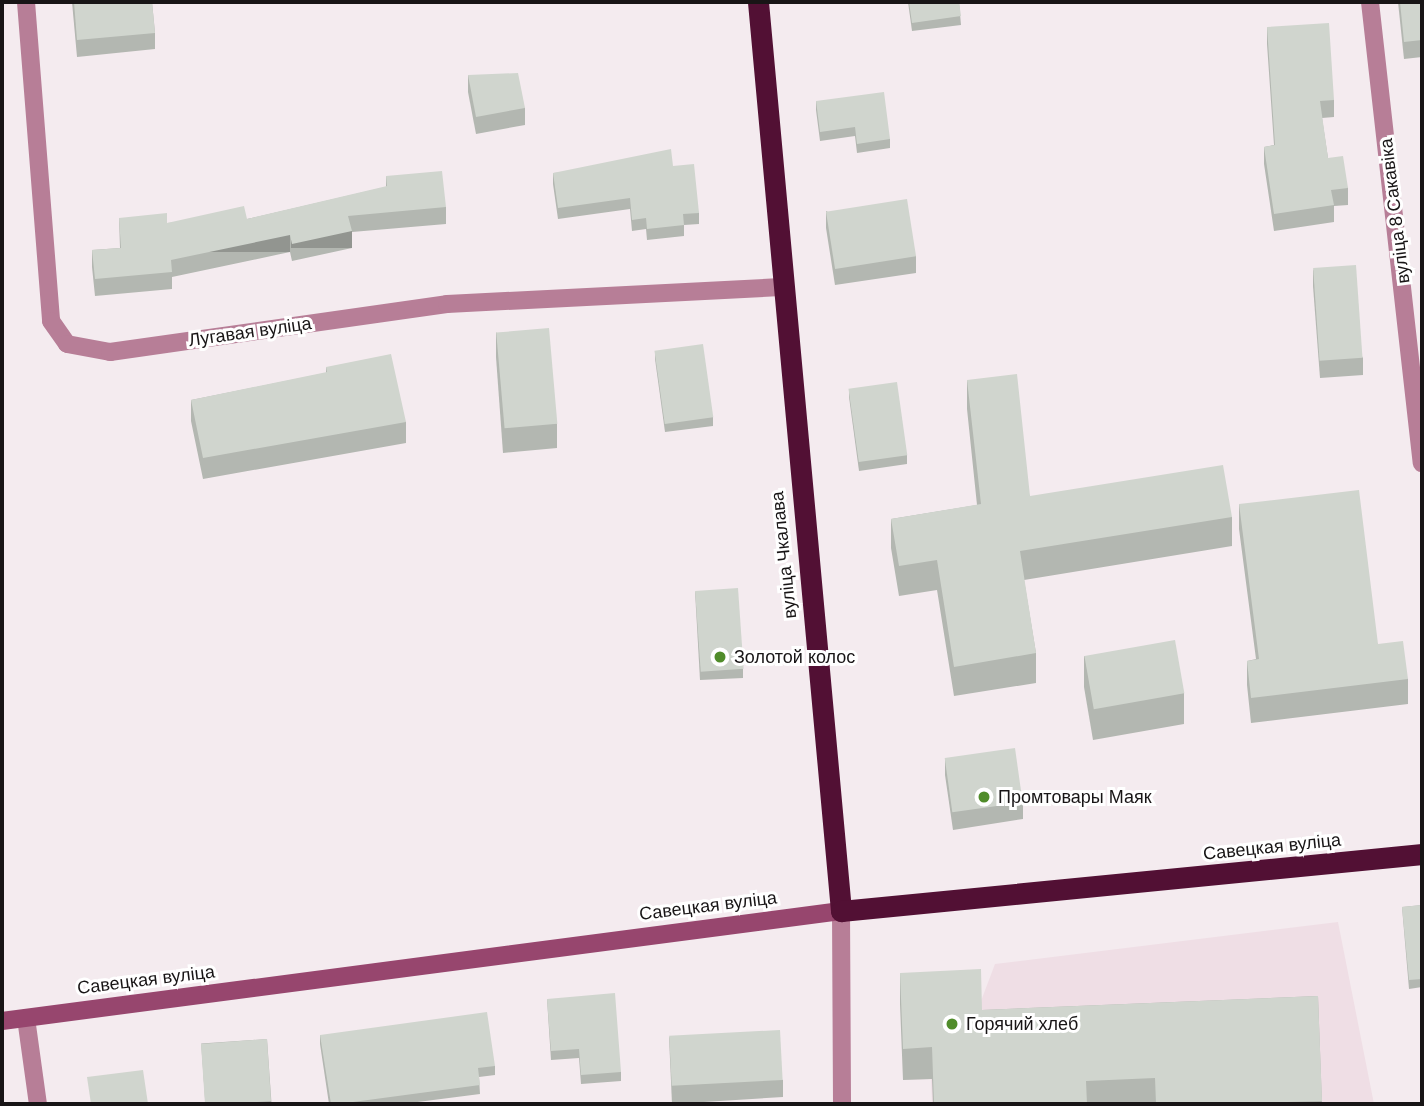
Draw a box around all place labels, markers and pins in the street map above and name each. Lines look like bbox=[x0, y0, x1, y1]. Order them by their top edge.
place label: Золотой колос bbox=[734, 646, 855, 668]
marker: Золотой колос bbox=[712, 649, 728, 665]
place label: Промтовары Маяк bbox=[998, 786, 1152, 808]
marker: Промтовары Маяк bbox=[976, 789, 992, 805]
place label: Горячий хлеб bbox=[966, 1013, 1078, 1035]
marker: Горячий хлеб bbox=[944, 1016, 960, 1032]

